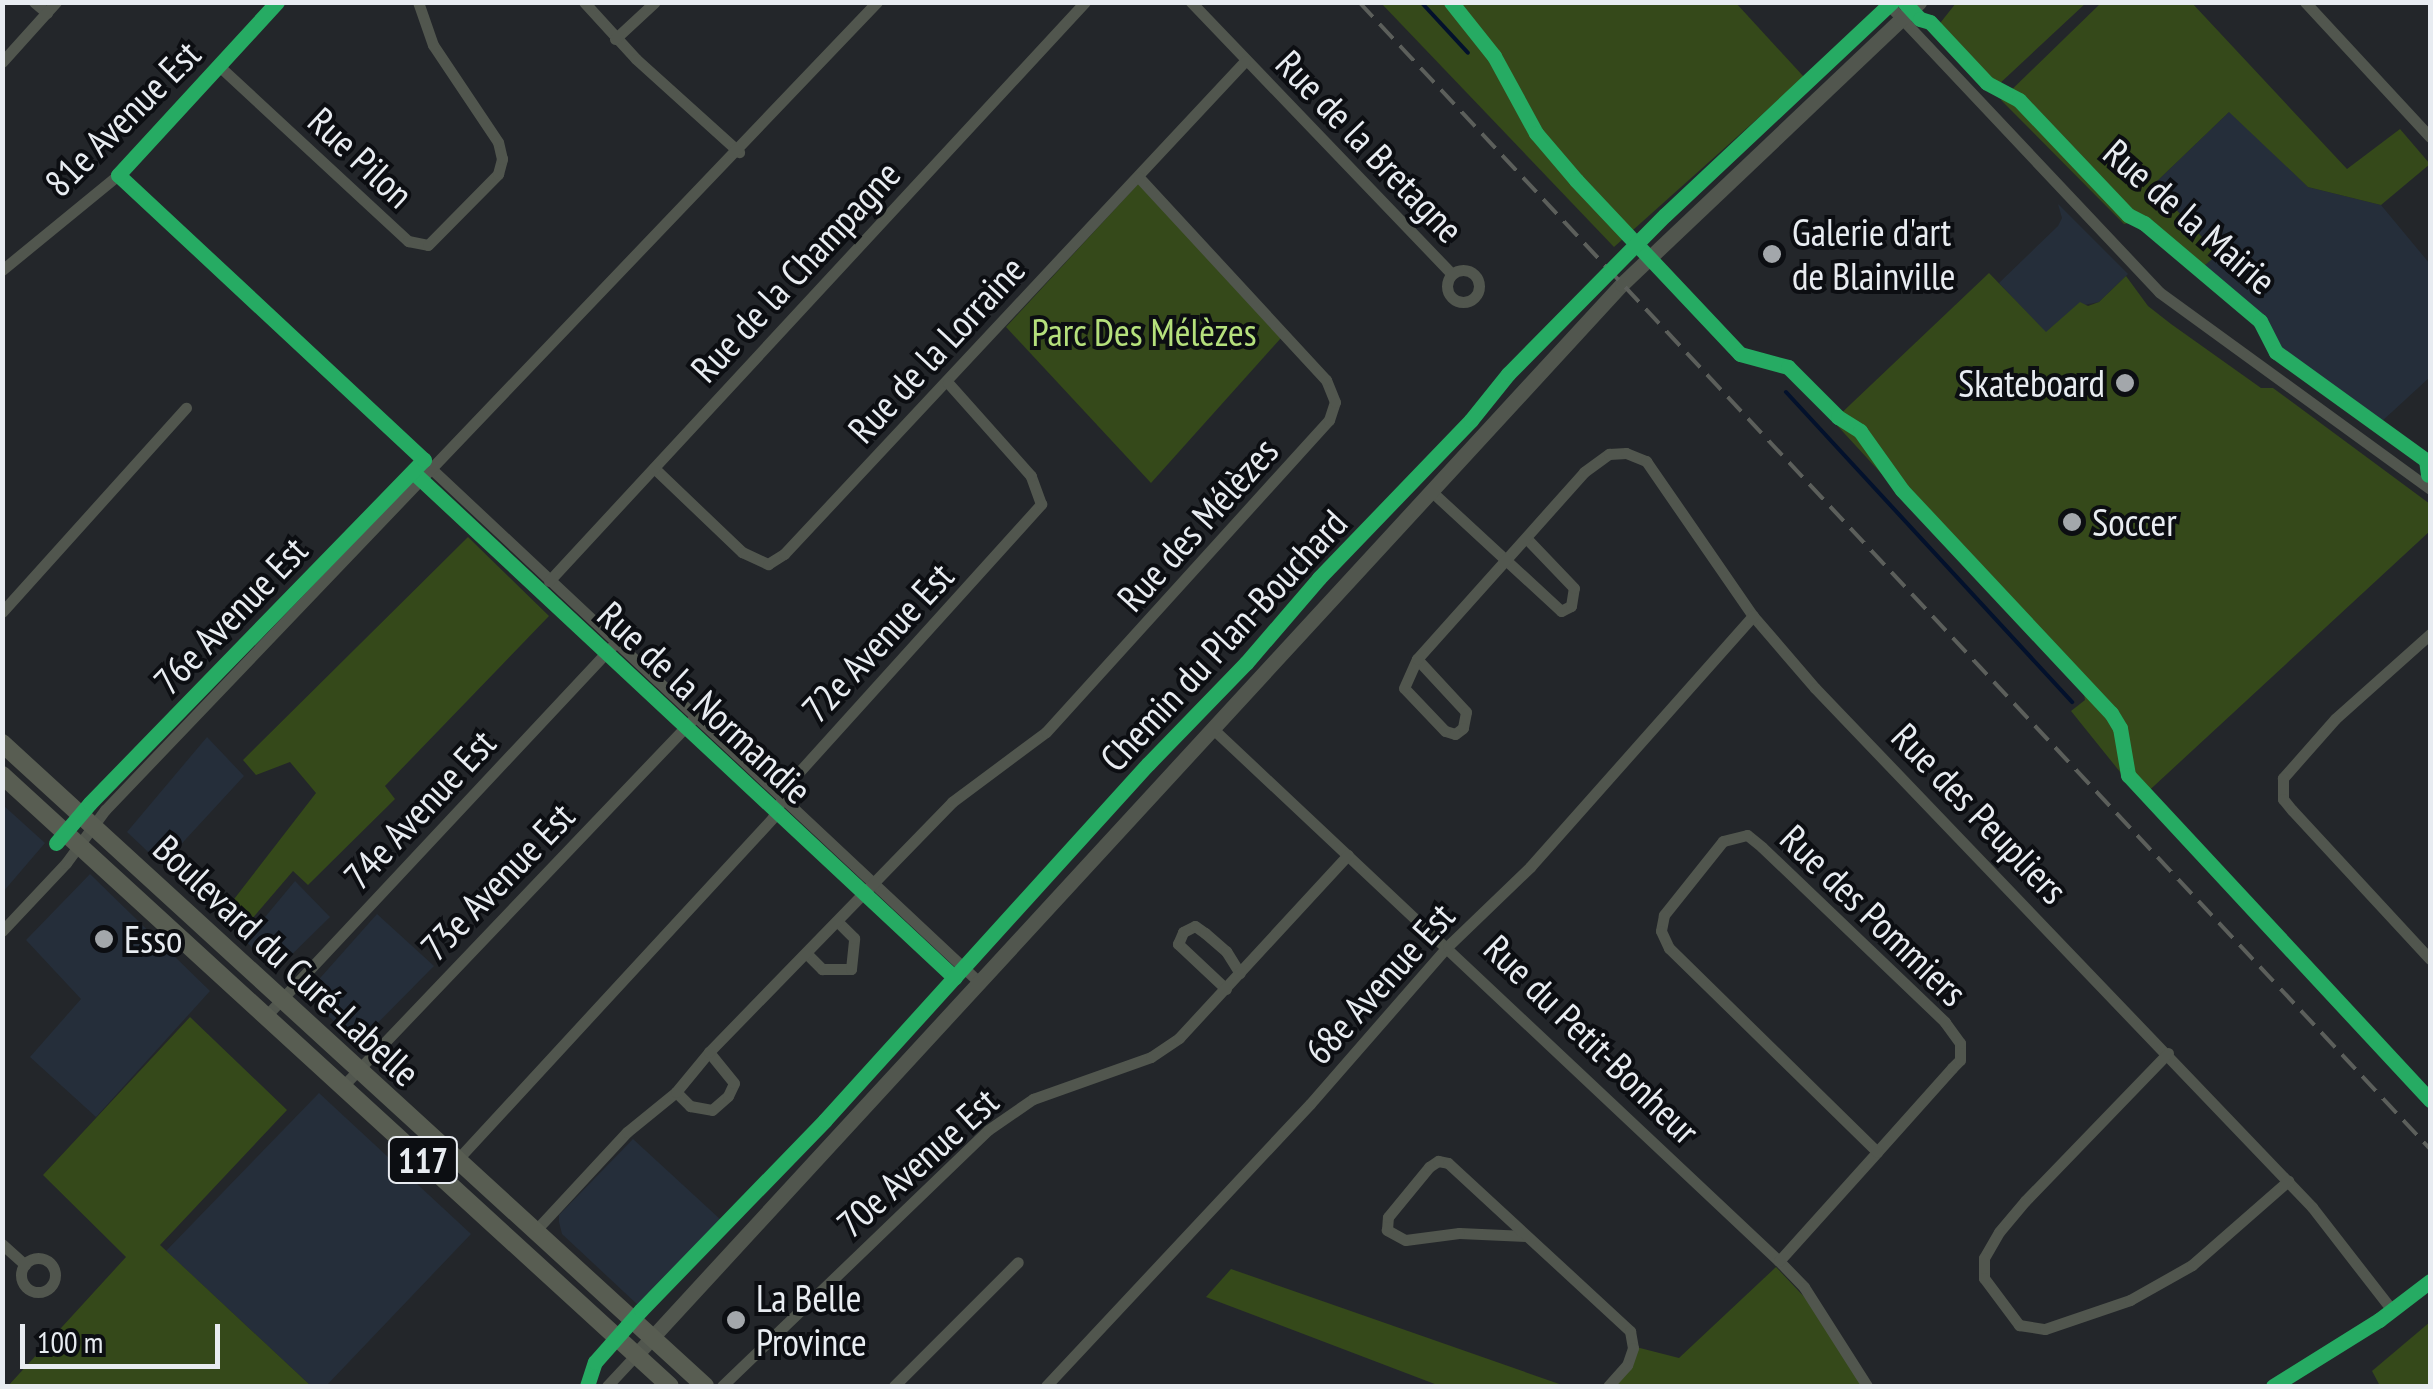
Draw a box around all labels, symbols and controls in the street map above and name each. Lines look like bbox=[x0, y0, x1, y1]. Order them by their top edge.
street label: 81e Avenue Est bbox=[35, 31, 209, 205]
street label: Rue de la Bretagne bbox=[1267, 41, 1473, 251]
street label: Rue Pilon bbox=[299, 97, 423, 217]
street label: Rue de la Mairie bbox=[2095, 129, 2285, 303]
street label: Rue de la Champagne bbox=[681, 151, 909, 391]
place label: Galerie d'art de Blainville bbox=[1792, 209, 1955, 298]
marker: Galerie d'art de Blainville bbox=[1761, 243, 1783, 265]
street label: Rue de la Lorraine bbox=[838, 246, 1034, 452]
park label: Parc Des Mélèzes bbox=[1031, 309, 1257, 355]
place label: Skateboard bbox=[1958, 360, 2105, 406]
marker: Skateboard bbox=[2114, 372, 2136, 394]
street label: Rue des Mélèzes bbox=[1107, 428, 1287, 620]
place label: Soccer bbox=[2092, 499, 2177, 545]
street label: Chemin du Plan-Bouchard bbox=[1090, 500, 1356, 780]
marker: Soccer bbox=[2061, 511, 2083, 533]
street label: 76e Avenue Est bbox=[144, 527, 316, 703]
street label: 72e Avenue Est bbox=[792, 553, 962, 731]
street label: Rue de la Normandie bbox=[589, 592, 821, 812]
street label: Rue des Peupliers bbox=[1883, 714, 2077, 912]
street label: 74e Avenue Est bbox=[334, 720, 504, 898]
street label: 73e Avenue Est bbox=[411, 793, 583, 969]
street label: Rue des Pommiers bbox=[1772, 815, 1976, 1015]
street label: Boulevard du Curé-Labelle bbox=[144, 825, 430, 1095]
street label: 68e Avenue Est bbox=[1295, 893, 1463, 1073]
place label: Esso bbox=[124, 916, 182, 962]
street label: Rue du Petit-Bonheur bbox=[1475, 925, 1709, 1153]
marker: Esso bbox=[93, 928, 115, 950]
street label: 70e Avenue Est bbox=[827, 1078, 1007, 1246]
road number: 117 bbox=[386, 1130, 460, 1190]
place label: La Belle Province bbox=[756, 1275, 867, 1365]
scale bar bbox=[25, 1304, 225, 1366]
marker: La Belle Province bbox=[725, 1309, 747, 1331]
text: 100 m bbox=[37, 1322, 103, 1361]

